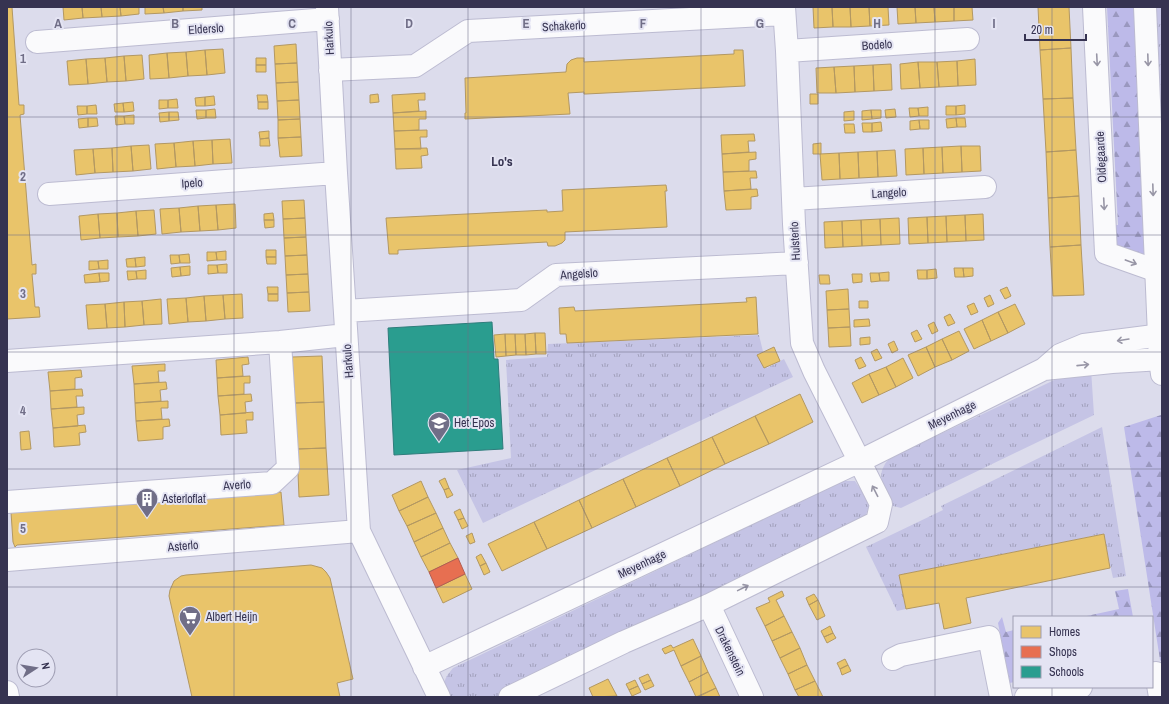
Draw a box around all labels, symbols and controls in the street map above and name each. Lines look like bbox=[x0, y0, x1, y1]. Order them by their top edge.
text: A bbox=[54, 15, 62, 32]
text: B bbox=[171, 15, 179, 32]
text: C bbox=[288, 15, 296, 32]
text: D bbox=[405, 15, 413, 32]
text: E bbox=[522, 15, 530, 32]
text: F bbox=[640, 15, 647, 32]
text: G bbox=[756, 15, 764, 32]
text: H bbox=[873, 15, 881, 32]
text: I bbox=[993, 15, 996, 32]
scale bar bbox=[1025, 16, 1086, 42]
street label: Schakerlo bbox=[542, 17, 586, 35]
street label: Elderslo bbox=[188, 20, 224, 38]
street label: Harkulo bbox=[320, 21, 338, 55]
text: 20 m bbox=[1031, 22, 1053, 38]
street label: Bodelo bbox=[861, 36, 893, 54]
text: 1 bbox=[20, 50, 26, 67]
one-way arrow bbox=[1093, 53, 1100, 66]
one-way arrow bbox=[1144, 53, 1151, 66]
street label: Oldegaarde bbox=[1092, 131, 1110, 183]
district label: Lo's bbox=[491, 153, 513, 170]
text: 2 bbox=[20, 168, 26, 185]
street label: Ipelo bbox=[181, 174, 203, 192]
one-way arrow bbox=[1150, 183, 1157, 196]
street label: Langelo bbox=[871, 184, 907, 202]
one-way arrow bbox=[1100, 197, 1107, 210]
street label: Hulsterlo bbox=[786, 221, 804, 261]
one-way arrow bbox=[1125, 258, 1137, 266]
street label: Angelslo bbox=[559, 265, 598, 283]
text: 3 bbox=[20, 285, 26, 302]
one-way arrow bbox=[1117, 336, 1130, 344]
street label: Harkulo bbox=[339, 344, 357, 378]
one-way arrow bbox=[1076, 362, 1089, 369]
street label: Meyenhage bbox=[925, 397, 979, 433]
text: 4 bbox=[20, 402, 26, 419]
school or university icon: Het Epos bbox=[426, 410, 452, 443]
place label: Het Epos bbox=[454, 415, 495, 431]
street label: Averlo bbox=[222, 476, 251, 494]
one-way arrow bbox=[870, 485, 878, 497]
building icon: Asterloflat bbox=[134, 486, 160, 519]
place label: Asterloflat bbox=[161, 491, 206, 507]
text: 5 bbox=[20, 520, 26, 537]
street label: Asterlo bbox=[166, 537, 199, 555]
street label: Meyenhage bbox=[615, 546, 669, 582]
one-way arrow bbox=[737, 584, 749, 591]
supermarket icon: Albert Heijn bbox=[177, 604, 203, 637]
place label: Albert Heijn bbox=[205, 609, 257, 625]
legend bbox=[1013, 616, 1153, 688]
street label: Drakenstein bbox=[711, 624, 749, 678]
text: Homes bbox=[1049, 624, 1080, 640]
text: Shops bbox=[1049, 644, 1077, 660]
north arrow bbox=[16, 648, 56, 688]
text: N bbox=[38, 661, 53, 671]
text: Schools bbox=[1049, 664, 1084, 680]

